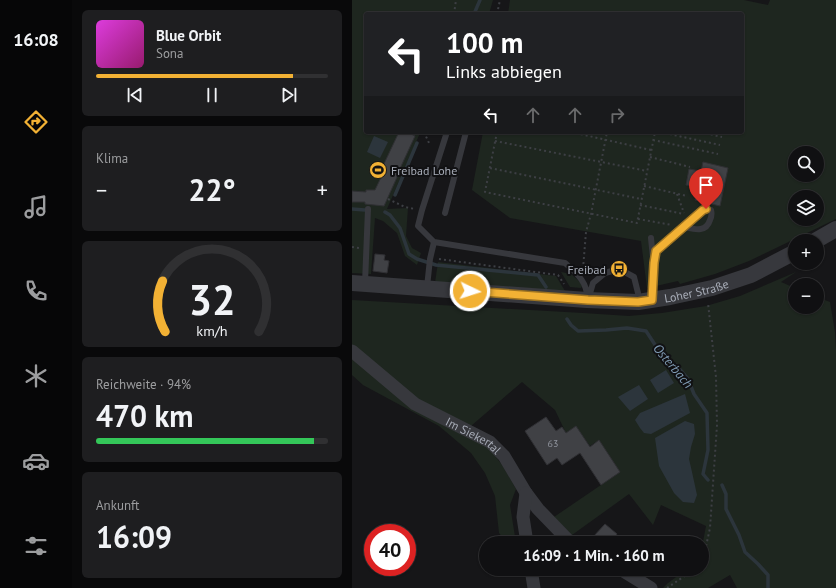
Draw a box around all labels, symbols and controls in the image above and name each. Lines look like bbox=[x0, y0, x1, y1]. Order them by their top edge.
text: 100 m bbox=[446, 24, 523, 61]
text: Blue Orbit bbox=[156, 26, 221, 45]
text: 16:08 bbox=[13, 28, 59, 51]
icon: left bbox=[380, 28, 432, 80]
text: Sona bbox=[156, 45, 183, 62]
text: Links abbiegen bbox=[446, 60, 562, 83]
icon: previous bbox=[124, 84, 146, 106]
icon: pause bbox=[201, 84, 223, 106]
icon: next bbox=[278, 84, 300, 106]
icon: left bbox=[480, 104, 502, 126]
icon: ahead bbox=[522, 104, 544, 126]
icon: ahead bbox=[564, 104, 586, 126]
icon: right bbox=[606, 104, 628, 126]
icon: directions bbox=[22, 108, 50, 136]
map controls bbox=[788, 146, 824, 314]
button: search bbox=[788, 146, 824, 182]
text: Klima bbox=[96, 150, 128, 167]
sports icon: Freibad Lohe bbox=[368, 160, 388, 180]
place label: Freibad Lohe bbox=[391, 163, 457, 178]
pin bbox=[689, 168, 723, 209]
text: 22° bbox=[188, 170, 236, 209]
icon: arrive bbox=[695, 174, 717, 196]
text: − bbox=[96, 176, 107, 204]
text: + bbox=[317, 176, 328, 204]
button: layers bbox=[788, 190, 824, 226]
icon: music bbox=[22, 193, 50, 221]
button: + bbox=[788, 234, 824, 270]
bus stop icon: Freibad bbox=[609, 259, 629, 279]
place label: Freibad bbox=[568, 262, 606, 277]
position arrow bbox=[449, 270, 491, 312]
text: 32 bbox=[188, 273, 236, 326]
street label: Loher Straße bbox=[663, 276, 730, 305]
icon: phone bbox=[22, 277, 50, 305]
button: − bbox=[788, 278, 824, 314]
text: km/h bbox=[196, 321, 228, 340]
water label: Osterbach bbox=[649, 340, 697, 392]
icon: climate bbox=[22, 362, 50, 390]
text: Reichweite · 94% bbox=[96, 376, 191, 393]
text: 470 km bbox=[96, 396, 194, 435]
street label: Im Siekertal bbox=[443, 413, 505, 457]
house number: 63 bbox=[548, 437, 558, 450]
icon: car bbox=[22, 447, 50, 475]
text: Ankunft bbox=[96, 497, 139, 514]
text: 16:09 bbox=[96, 517, 172, 556]
speed limit sign: 40 bbox=[364, 524, 416, 576]
icon: filters bbox=[22, 532, 50, 560]
text: 16:09 · 1 Min. · 160 m bbox=[523, 546, 665, 565]

